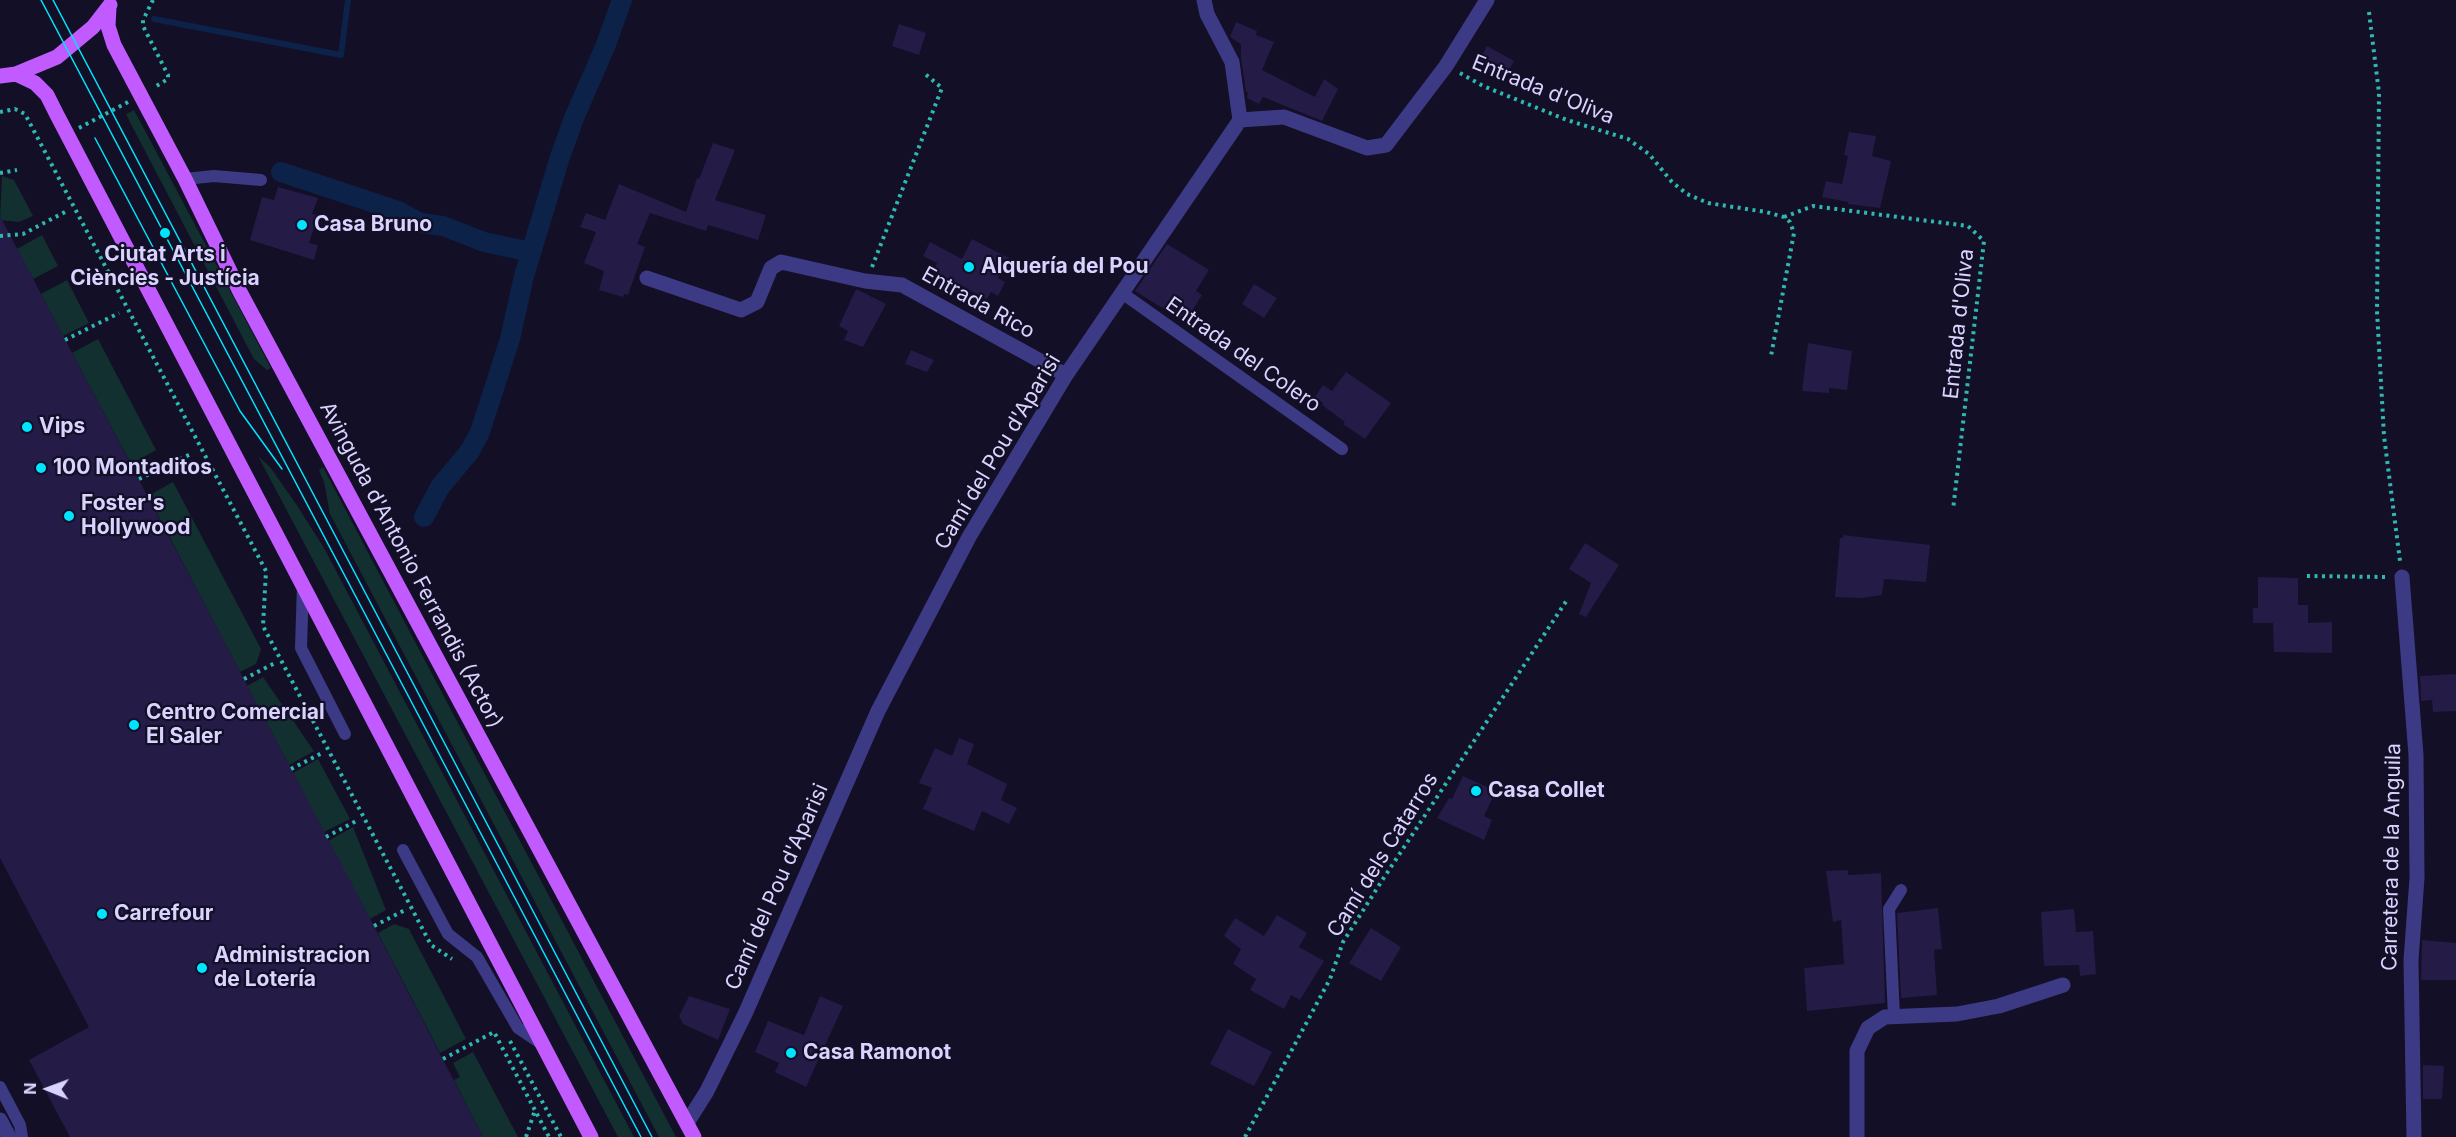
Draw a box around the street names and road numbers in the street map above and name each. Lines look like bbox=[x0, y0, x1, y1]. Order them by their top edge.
street label: Entrada d'Oliva bbox=[1468, 50, 1618, 130]
street label: Entrada d'Oliva bbox=[1939, 248, 1979, 400]
street label: Entrada Rico bbox=[917, 262, 1039, 344]
street label: Entrada del Colero bbox=[1161, 292, 1325, 418]
street label: Camí del Pou d'Aparisi bbox=[930, 350, 1066, 554]
street label: Avinguda d'Antonio Ferrandis (Actor) bbox=[314, 398, 508, 732]
street label: Carretera de la Anguila bbox=[2377, 743, 2407, 971]
street label: Camí dels Catarros bbox=[1322, 768, 1444, 942]
street label: Camí del Pou d'Aparisi bbox=[720, 780, 834, 994]

